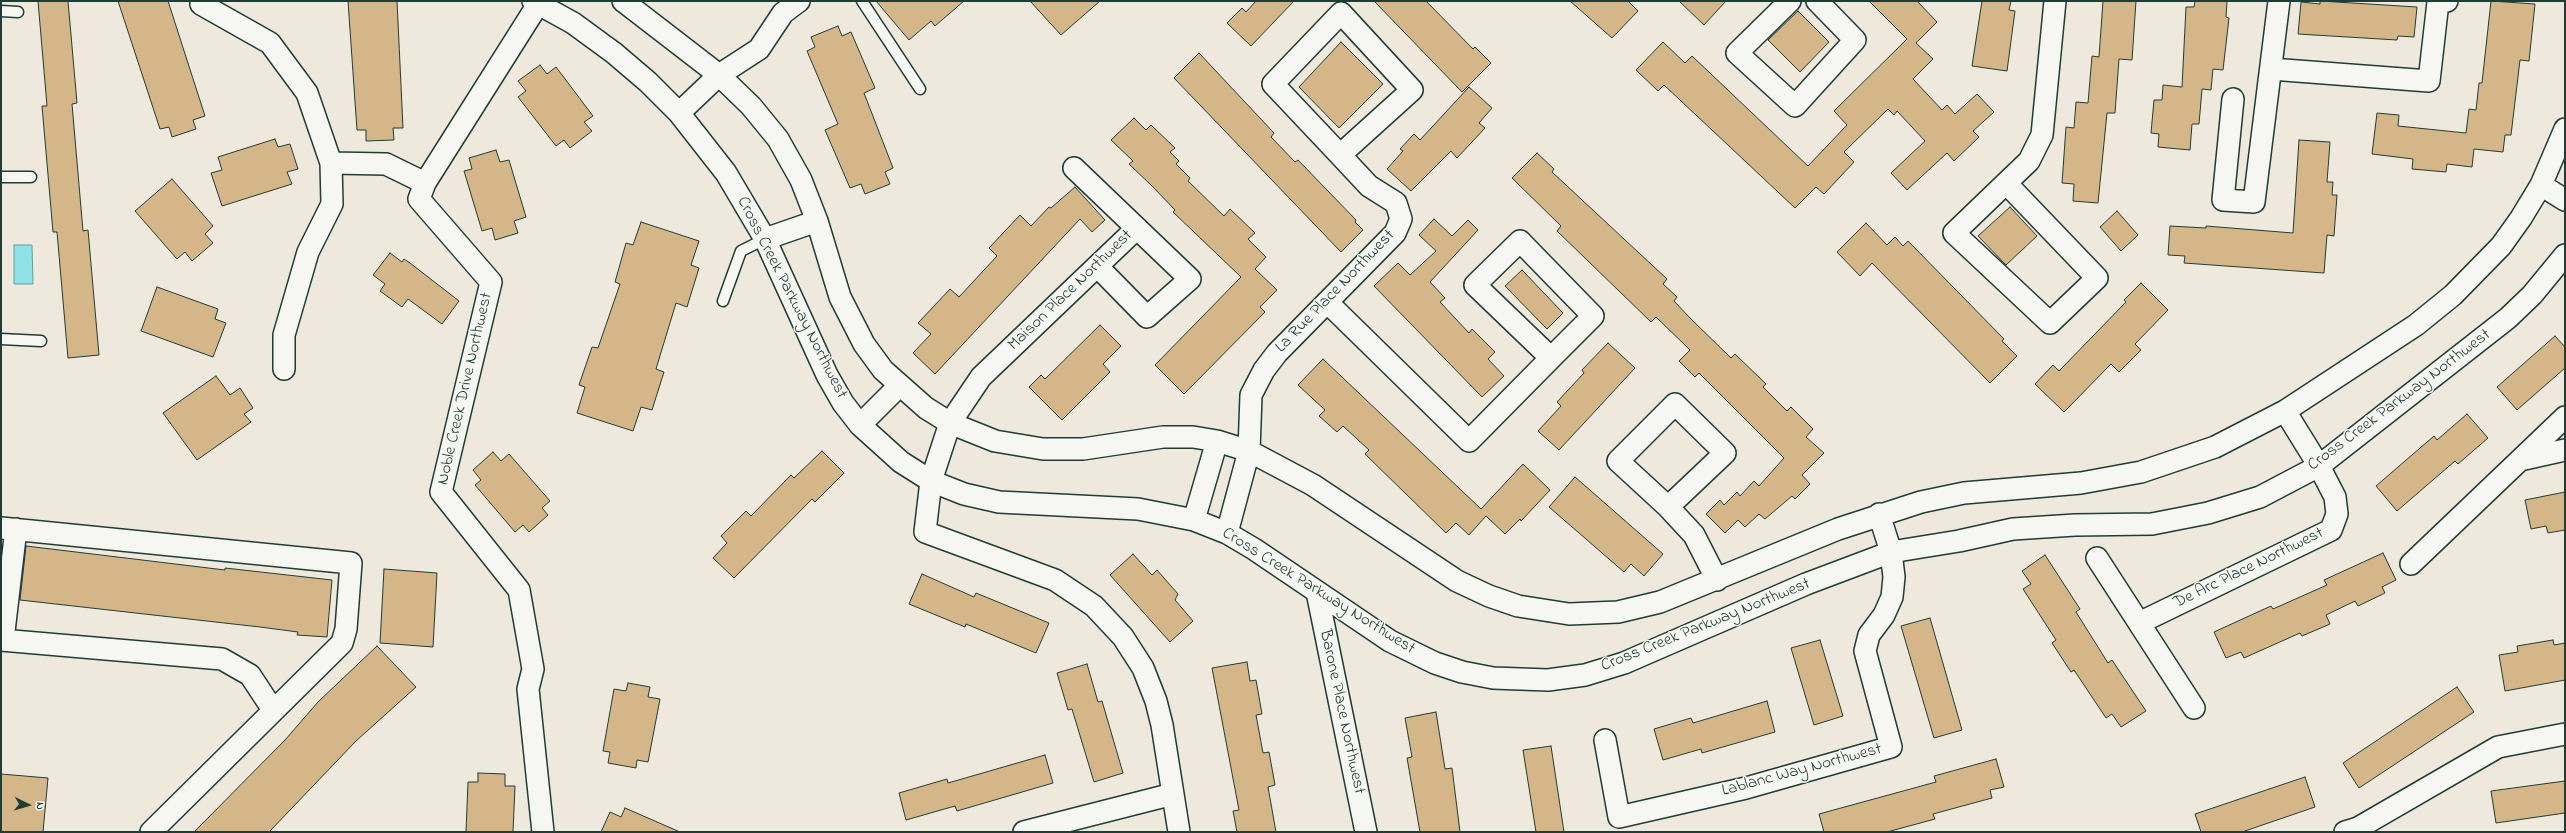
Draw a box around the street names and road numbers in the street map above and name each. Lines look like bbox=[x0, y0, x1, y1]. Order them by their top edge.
street label: Cross Creek Parkway Northwest bbox=[731, 194, 851, 402]
street label: Maison Place Northwest bbox=[1004, 226, 1138, 356]
street label: La Rue Place Northwest bbox=[1272, 226, 1400, 358]
street label: Noble Creek Drive Northwest bbox=[434, 291, 498, 487]
street label: Cross Creek Parkway Northwest bbox=[2304, 326, 2496, 476]
street label: Cross Creek Parkway Northwest bbox=[1218, 524, 1418, 660]
street label: De Arc Place Northwest bbox=[2171, 524, 2327, 614]
street label: Cross Creek Parkway Northwest bbox=[1598, 575, 1814, 677]
street label: Barone Place Northwest bbox=[1314, 628, 1368, 796]
street label: Lablanc Way Northwest bbox=[1720, 740, 1884, 802]

